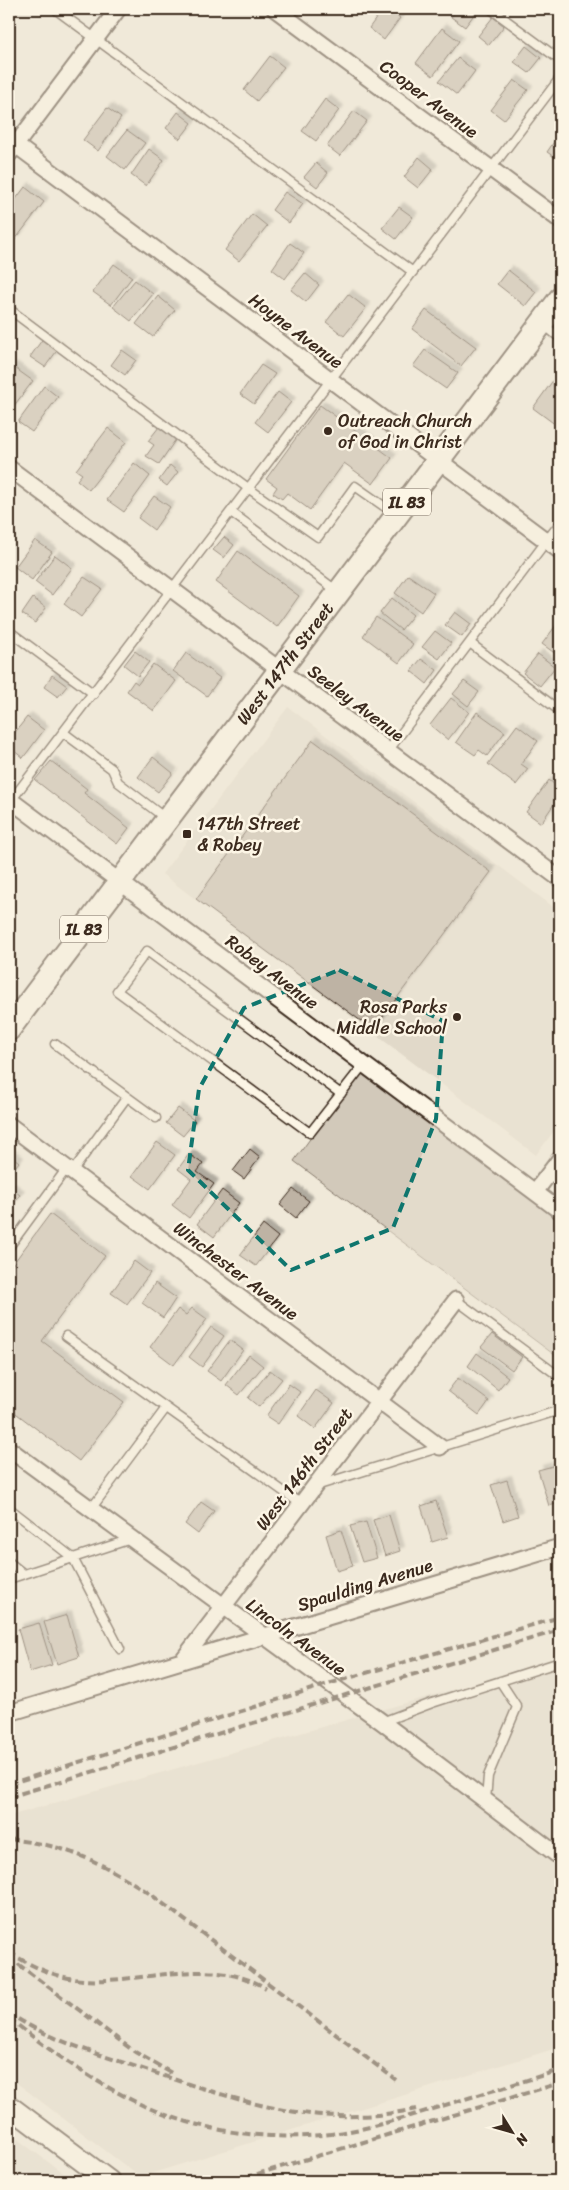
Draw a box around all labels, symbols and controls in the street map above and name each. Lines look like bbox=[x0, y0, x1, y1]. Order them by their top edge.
street label: Cooper Avenue bbox=[373, 51, 486, 147]
street label: Hoyne Avenue bbox=[242, 284, 350, 378]
place label: Outreach Church of God in Christ bbox=[338, 405, 472, 458]
marker: Outreach Church of God in Christ bbox=[322, 425, 334, 437]
road number: IL 83 bbox=[383, 488, 431, 516]
street label: West 147th Street bbox=[228, 595, 342, 732]
street label: Seeley Avenue bbox=[300, 656, 412, 751]
place label: 147th Street & Robey bbox=[197, 808, 301, 861]
marker: 147th Street & Robey bbox=[181, 828, 193, 840]
road number: IL 83 bbox=[60, 916, 108, 942]
street label: Robey Avenue bbox=[218, 926, 326, 1018]
place label: Rosa Parks Middle School bbox=[336, 991, 448, 1044]
marker: Rosa Parks Middle School bbox=[451, 1011, 463, 1023]
street label: Winchester Avenue bbox=[166, 1213, 306, 1329]
street label: West 146th Street bbox=[247, 1400, 361, 1538]
street label: Spaulding Avenue bbox=[293, 1549, 437, 1621]
street label: Lincoln Avenue bbox=[239, 1589, 353, 1685]
north arrow bbox=[486, 2108, 536, 2158]
text: N bbox=[509, 2127, 535, 2151]

